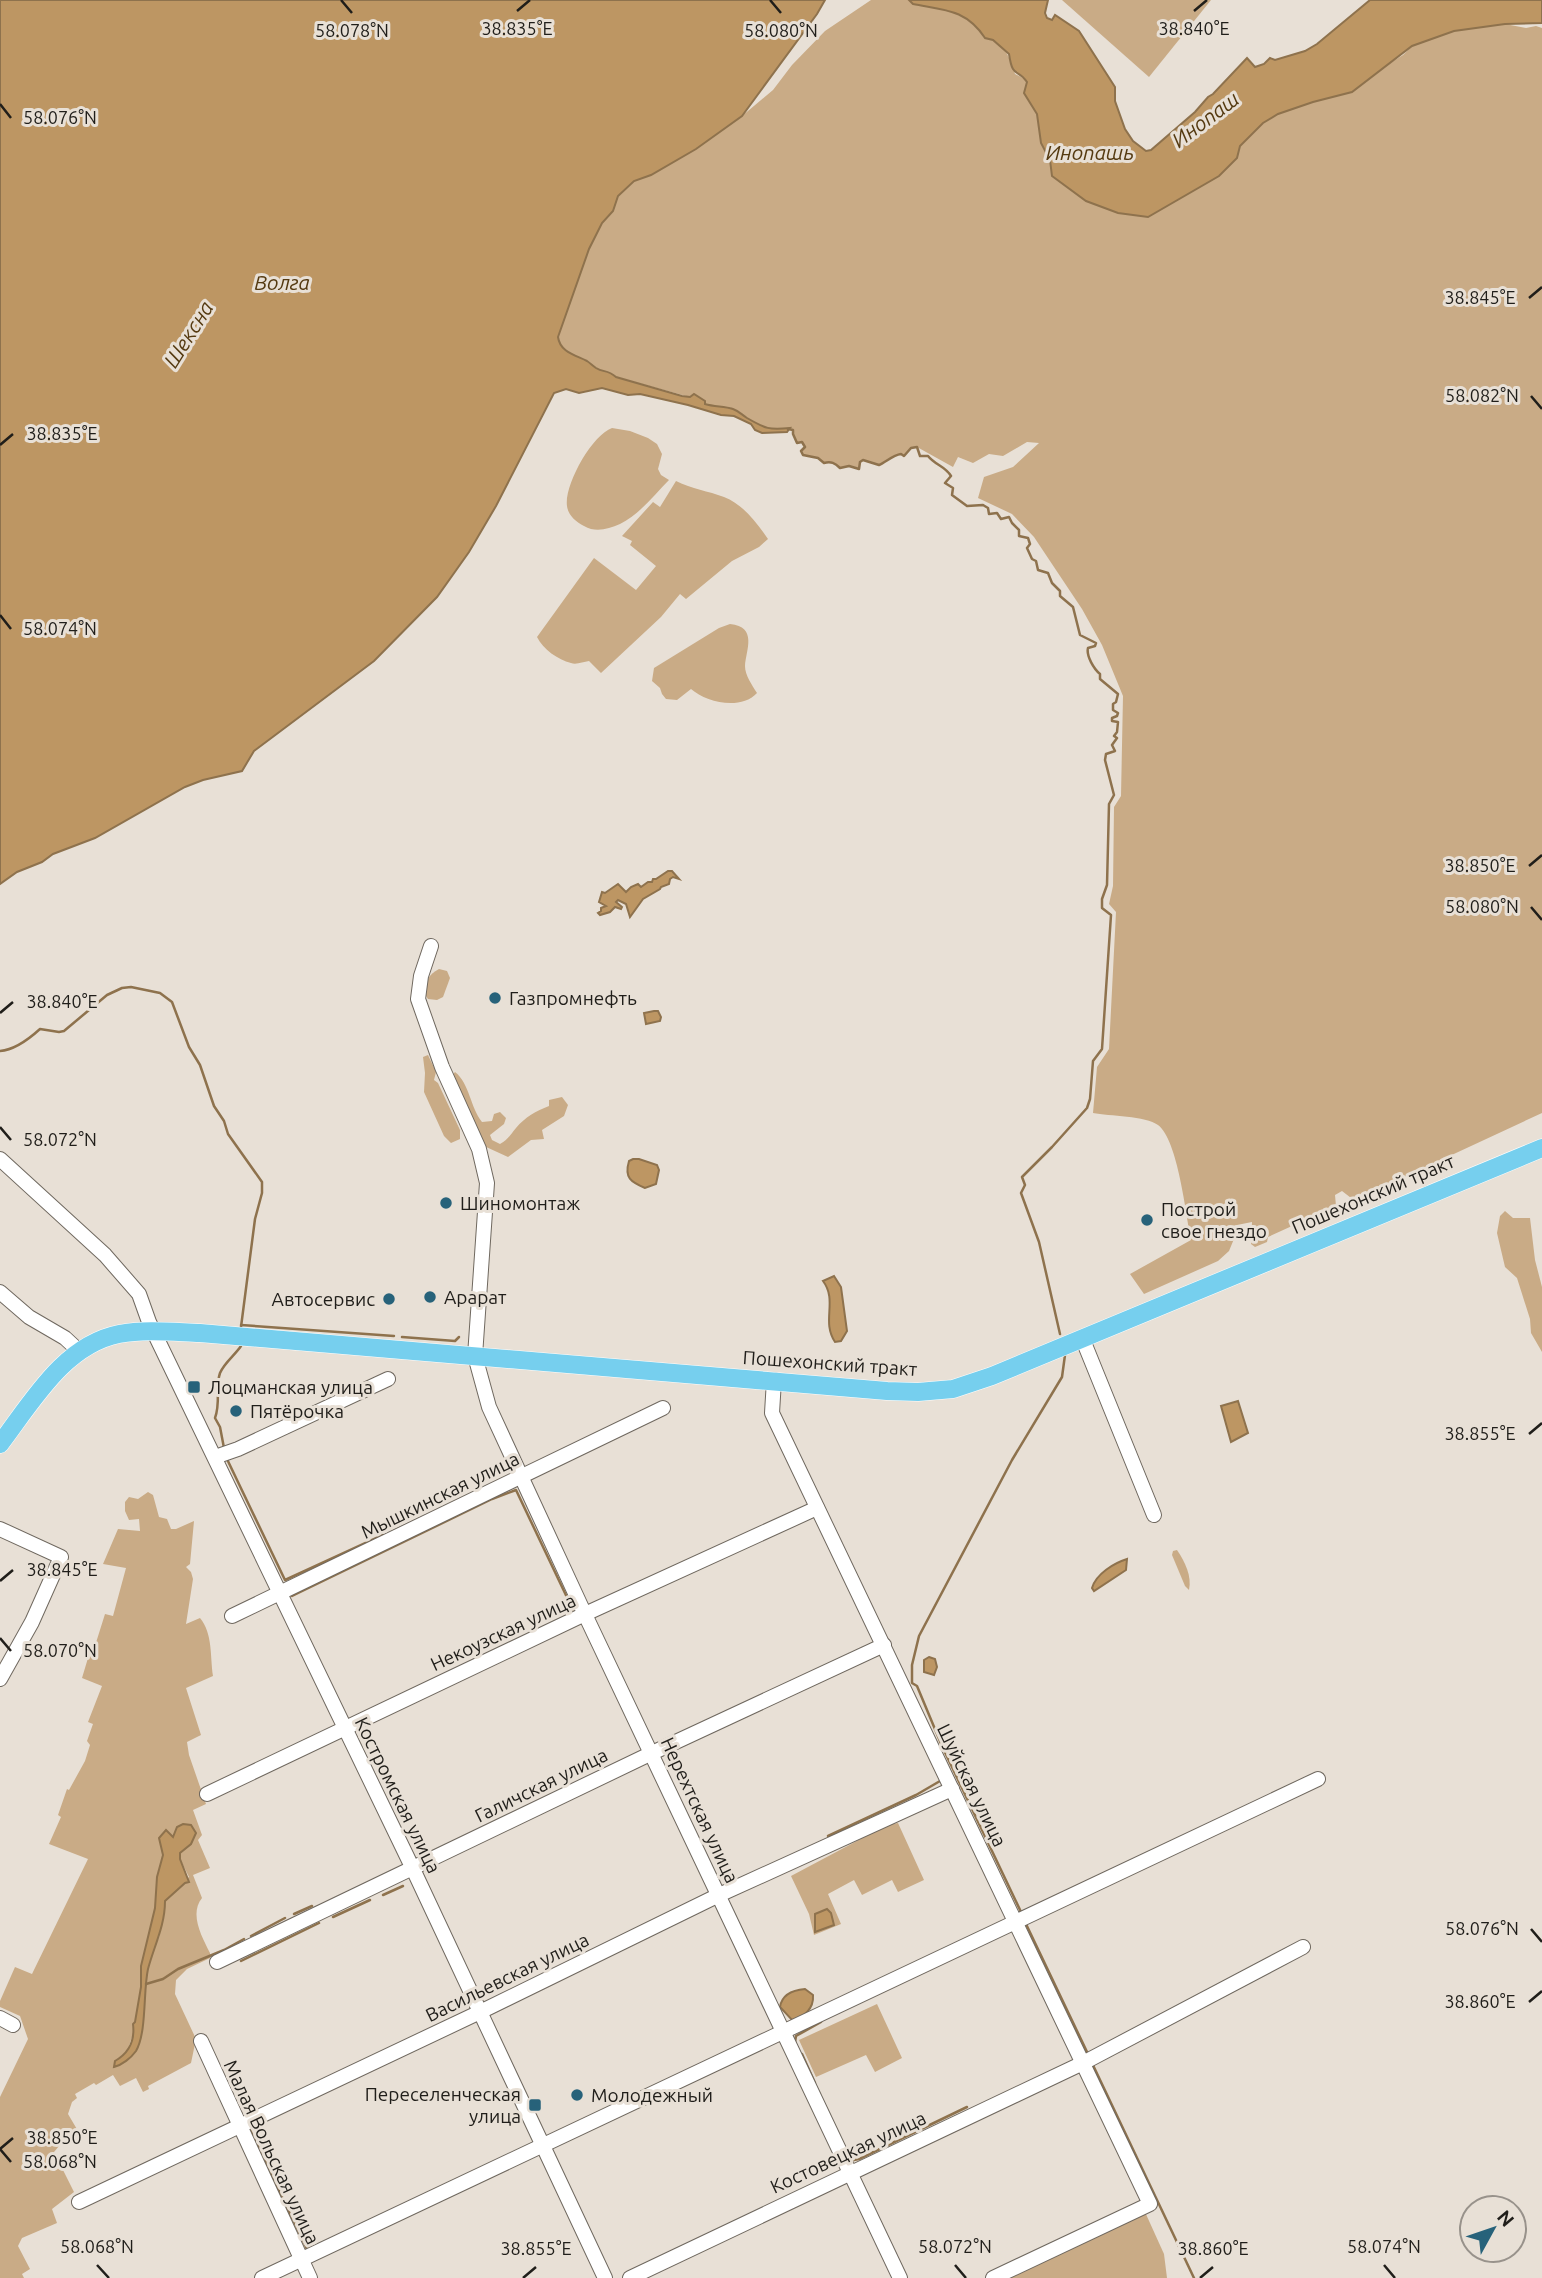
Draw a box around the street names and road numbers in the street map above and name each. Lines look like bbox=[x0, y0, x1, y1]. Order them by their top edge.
street label: Пошехонский тракт bbox=[1288, 1150, 1458, 1238]
street label: Пошехонский тракт bbox=[742, 1346, 918, 1380]
street label: Мышкинская улица bbox=[357, 1447, 523, 1543]
street label: Некоузская улица bbox=[427, 1589, 579, 1675]
street label: Костромская улица bbox=[351, 1713, 445, 1877]
street label: Шуйская улица bbox=[933, 1720, 1011, 1850]
street label: Нерехтская улица bbox=[657, 1734, 743, 1886]
street label: Галичская улица bbox=[471, 1743, 611, 1827]
street label: Васильевская улица bbox=[422, 1928, 592, 2026]
street label: Малая Вольская улица bbox=[220, 2056, 324, 2248]
street label: Костовецкая улица bbox=[767, 2106, 929, 2198]

